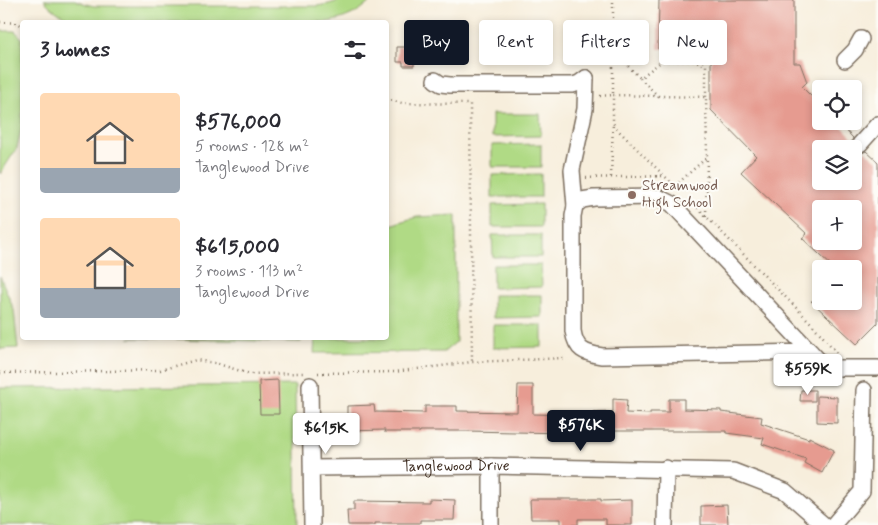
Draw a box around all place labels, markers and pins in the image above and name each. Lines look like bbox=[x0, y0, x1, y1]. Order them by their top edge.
place label: Streamwood High School bbox=[642, 176, 718, 214]
marker: Streamwood High School bbox=[626, 189, 638, 201]
pin: $559K bbox=[773, 354, 843, 396]
pin: $576K bbox=[546, 410, 616, 452]
pin: $615K bbox=[291, 412, 361, 455]

